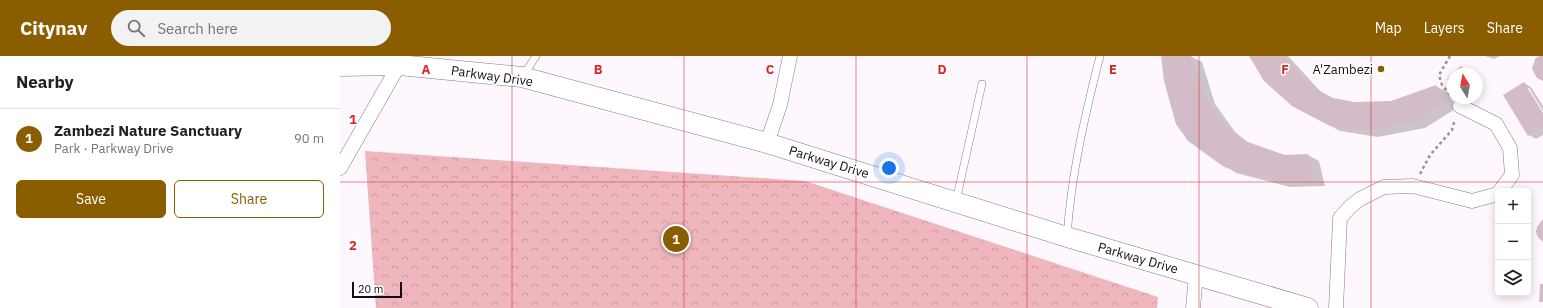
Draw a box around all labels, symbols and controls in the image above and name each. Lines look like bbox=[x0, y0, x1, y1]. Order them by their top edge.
search box bbox=[111, 10, 391, 46]
text: Citynav bbox=[20, 16, 87, 40]
icon: search bbox=[125, 17, 147, 39]
text: Search here bbox=[157, 19, 238, 38]
text: Map bbox=[1375, 19, 1402, 37]
text: Layers bbox=[1424, 19, 1465, 37]
text: Share bbox=[1487, 19, 1523, 37]
text: A bbox=[422, 61, 431, 78]
text: B bbox=[594, 61, 603, 78]
text: C bbox=[766, 61, 775, 78]
text: D bbox=[937, 61, 947, 78]
text: E bbox=[1109, 61, 1117, 78]
text: F bbox=[1281, 61, 1289, 78]
place label: A'Zambezi bbox=[1312, 61, 1373, 78]
street label: Parkway Drive bbox=[450, 62, 534, 90]
marker: A'Zambezi bbox=[1376, 64, 1386, 74]
north arrow bbox=[1447, 68, 1483, 104]
text: Nearby bbox=[16, 71, 74, 93]
text: 1 bbox=[349, 111, 357, 128]
text: Zambezi Nature Sanctuary bbox=[54, 121, 242, 140]
text: 1 bbox=[25, 130, 33, 147]
text: 90 m bbox=[294, 130, 324, 147]
text: Park · Parkway Drive bbox=[54, 140, 173, 157]
street label: Parkway Drive bbox=[787, 142, 871, 182]
your location bbox=[879, 158, 899, 178]
button: Save bbox=[16, 180, 166, 218]
button: Share bbox=[174, 180, 324, 218]
map controls bbox=[1495, 188, 1531, 296]
button: + bbox=[1495, 188, 1531, 224]
pin: 1 bbox=[663, 224, 689, 254]
button: − bbox=[1495, 224, 1531, 260]
text: 2 bbox=[349, 237, 357, 254]
street label: Parkway Drive bbox=[1096, 238, 1180, 278]
button: layers bbox=[1495, 260, 1531, 296]
scale bar bbox=[352, 280, 402, 299]
text: 20 m bbox=[358, 282, 383, 296]

